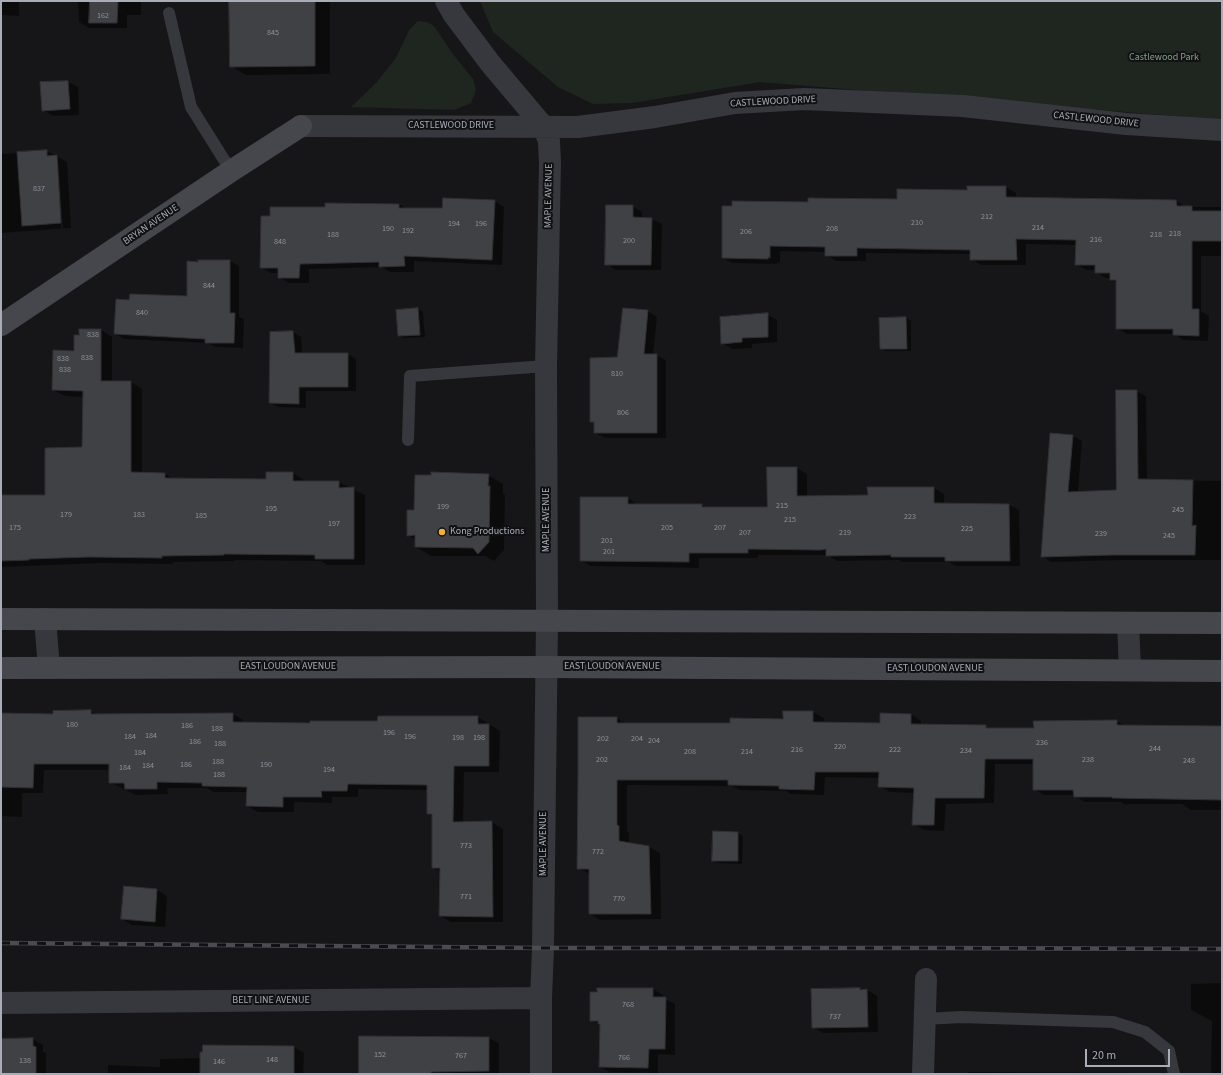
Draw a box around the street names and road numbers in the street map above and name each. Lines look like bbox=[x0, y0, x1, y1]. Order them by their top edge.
street label: CASTLEWOOD DRIVE bbox=[730, 94, 816, 110]
street label: CASTLEWOOD DRIVE bbox=[1053, 110, 1139, 130]
street label: CASTLEWOOD DRIVE bbox=[408, 120, 494, 132]
street label: MAPLE AVENUE bbox=[542, 164, 556, 228]
street label: BRYAN AVENUE bbox=[121, 202, 181, 248]
street label: MAPLE AVENUE bbox=[541, 488, 553, 552]
street label: EAST LOUDON AVENUE bbox=[240, 661, 336, 673]
street label: EAST LOUDON AVENUE bbox=[564, 661, 660, 673]
street label: EAST LOUDON AVENUE bbox=[887, 663, 983, 675]
street label: MAPLE AVENUE bbox=[538, 812, 550, 876]
street label: BELT LINE AVENUE bbox=[232, 995, 310, 1007]

